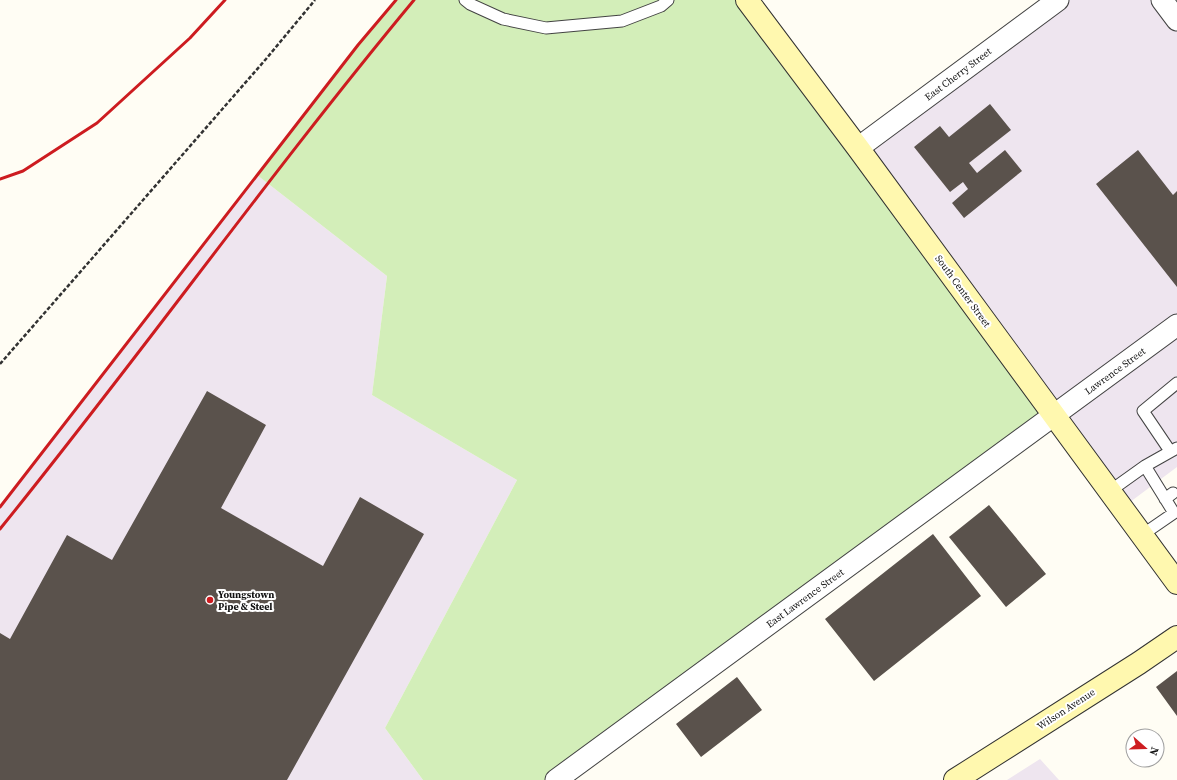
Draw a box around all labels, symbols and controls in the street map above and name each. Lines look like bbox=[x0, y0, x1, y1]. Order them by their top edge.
street label: East Cherry Street bbox=[922, 44, 995, 103]
street label: South Center Street bbox=[932, 252, 994, 330]
street label: Lawrence Street bbox=[1082, 344, 1149, 397]
street label: East Lawrence Street bbox=[764, 565, 847, 631]
place label: Youngstown Pipe & Steel bbox=[218, 588, 274, 613]
marker: Youngstown Pipe & Steel bbox=[205, 595, 215, 605]
street label: Wilson Avenue bbox=[1035, 685, 1097, 733]
north arrow bbox=[1125, 728, 1165, 768]
text: N bbox=[1146, 745, 1162, 758]

